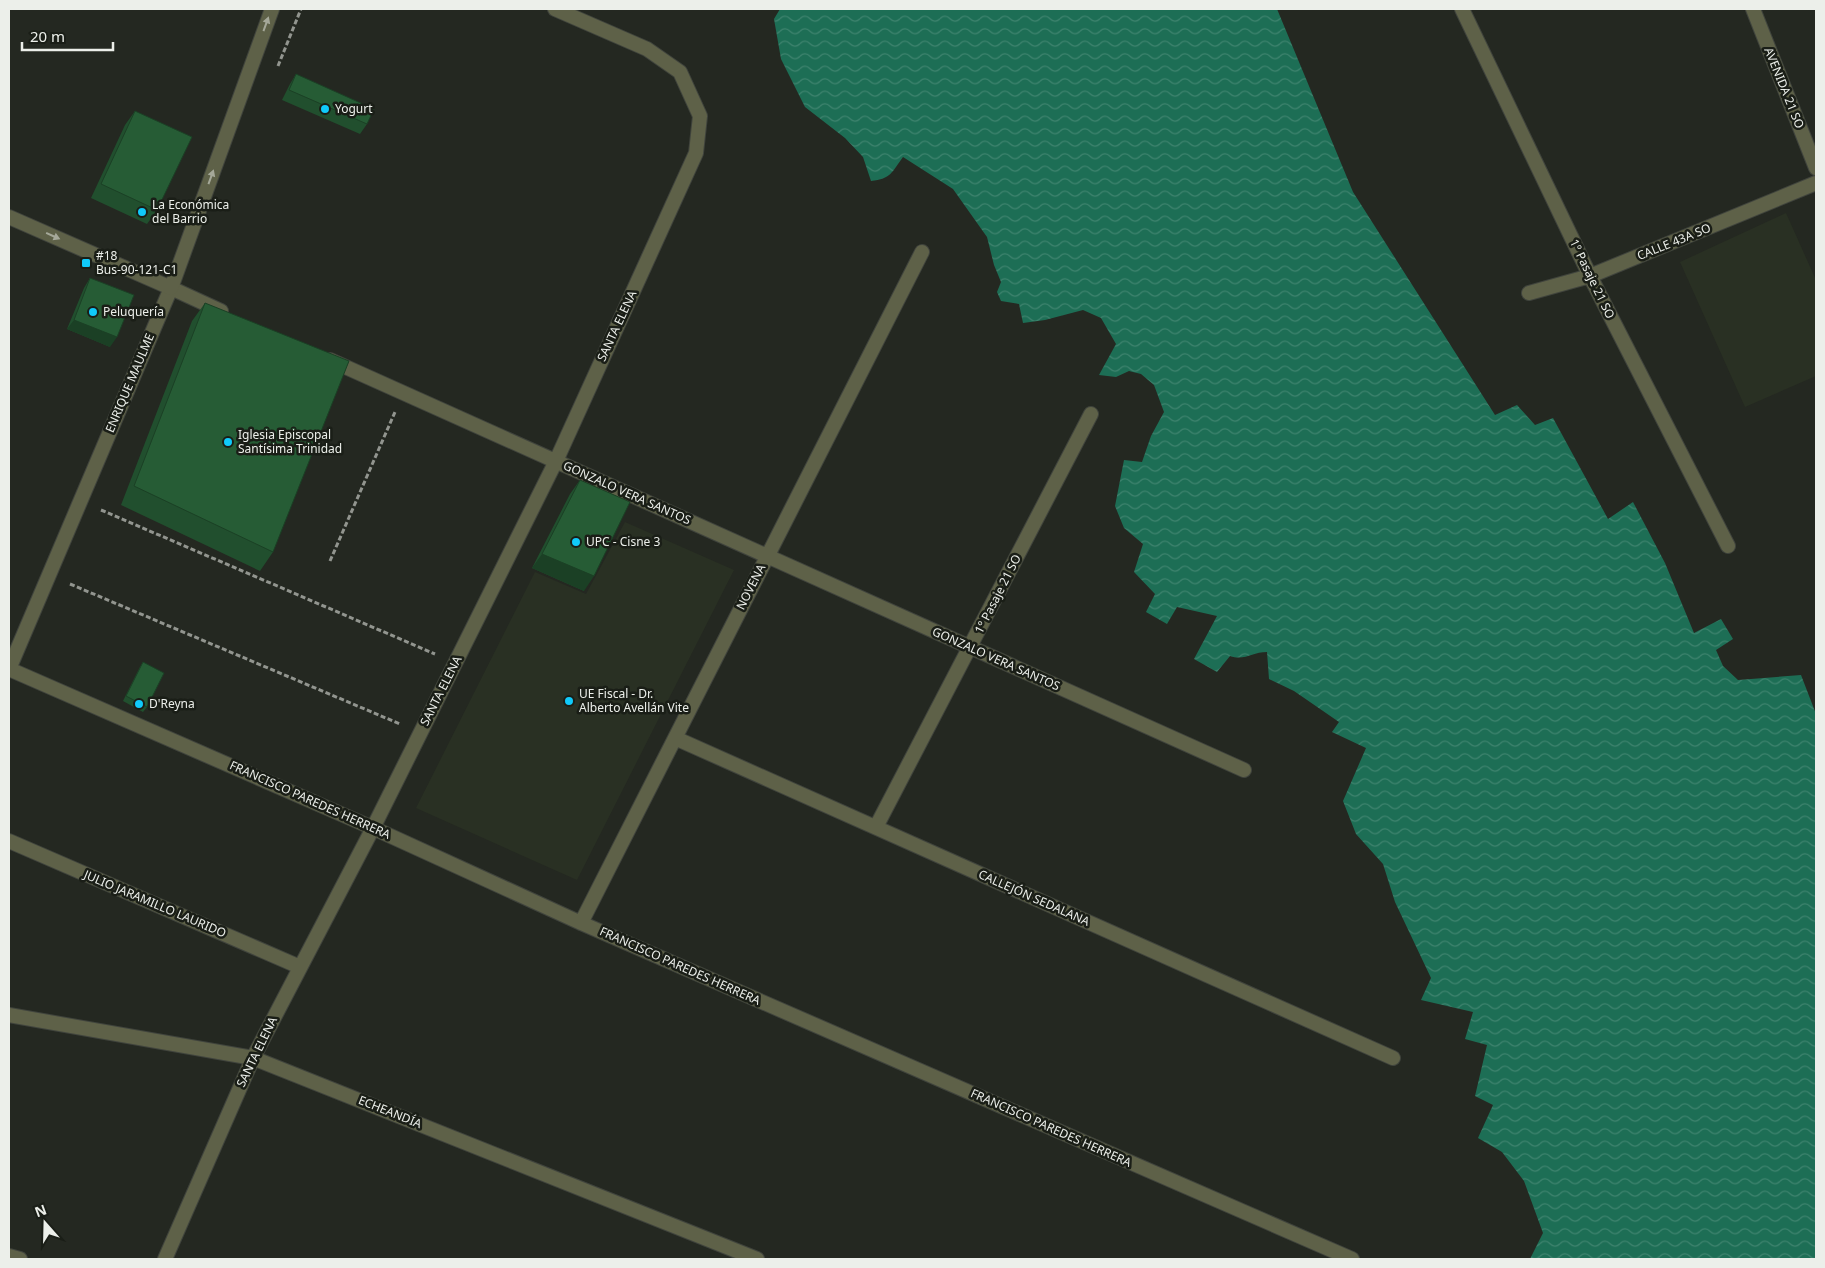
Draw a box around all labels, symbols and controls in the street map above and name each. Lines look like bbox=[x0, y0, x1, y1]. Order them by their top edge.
one-way arrow bbox=[262, 16, 270, 31]
scale bar bbox=[22, 20, 114, 52]
text: 20 m bbox=[30, 26, 65, 46]
street label: AVENIDA 21 SO bbox=[1760, 45, 1809, 131]
place label: Yogurt bbox=[335, 100, 373, 117]
marker: Yogurt bbox=[319, 103, 331, 115]
one-way arrow bbox=[207, 169, 215, 184]
place label: La Económica del Barrio bbox=[152, 196, 229, 227]
marker: La Económica del Barrio bbox=[136, 206, 148, 218]
street label: CALLE 43A SO bbox=[1634, 219, 1713, 264]
one-way arrow bbox=[46, 233, 60, 241]
street label: 1º Pasaje 21 SO bbox=[1566, 236, 1619, 321]
place label: #18 Bus-90-121-C1 bbox=[96, 247, 177, 278]
marker: #18 Bus-90-121-C1 bbox=[80, 257, 92, 269]
street label: SANTA ELENA bbox=[593, 287, 641, 364]
place label: Peluquería bbox=[103, 303, 164, 320]
marker: Peluquería bbox=[87, 306, 99, 318]
street label: ENRIQUE MAULME bbox=[101, 330, 158, 435]
place label: Iglesia Episcopal Santísima Trinidad bbox=[238, 426, 342, 457]
marker: Iglesia Episcopal Santísima Trinidad bbox=[222, 436, 234, 448]
street label: GONZALO VERA SANTOS bbox=[561, 457, 694, 529]
place label: UPC - Cisne 3 bbox=[586, 533, 660, 550]
marker: UPC - Cisne 3 bbox=[570, 536, 582, 548]
street label: 1º Pasaje 21 SO bbox=[970, 551, 1025, 636]
street label: NOVENA bbox=[732, 561, 769, 612]
street label: GONZALO VERA SANTOS bbox=[930, 623, 1063, 695]
street label: SANTA ELENA bbox=[416, 653, 466, 729]
place label: UE Fiscal - Dr. Alberto Avellán Vite bbox=[579, 685, 689, 716]
place label: D'Reyna bbox=[149, 695, 195, 712]
marker: UE Fiscal - Dr. Alberto Avellán Vite bbox=[563, 695, 575, 707]
marker: D'Reyna bbox=[133, 698, 145, 710]
street label: FRANCISCO PAREDES HERRERA bbox=[227, 756, 394, 843]
street label: JULIO JARAMILLO LAURIDO bbox=[80, 865, 229, 941]
street label: CALLEJÓN SEDALANA bbox=[976, 865, 1093, 930]
street label: FRANCISCO PAREDES HERRERA bbox=[597, 922, 764, 1009]
street label: SANTA ELENA bbox=[232, 1013, 281, 1090]
street label: FRANCISCO PAREDES HERRERA bbox=[968, 1084, 1135, 1171]
street label: ECHEANDÍA bbox=[356, 1091, 425, 1132]
north arrow bbox=[20, 1198, 70, 1248]
text: N bbox=[32, 1199, 49, 1221]

